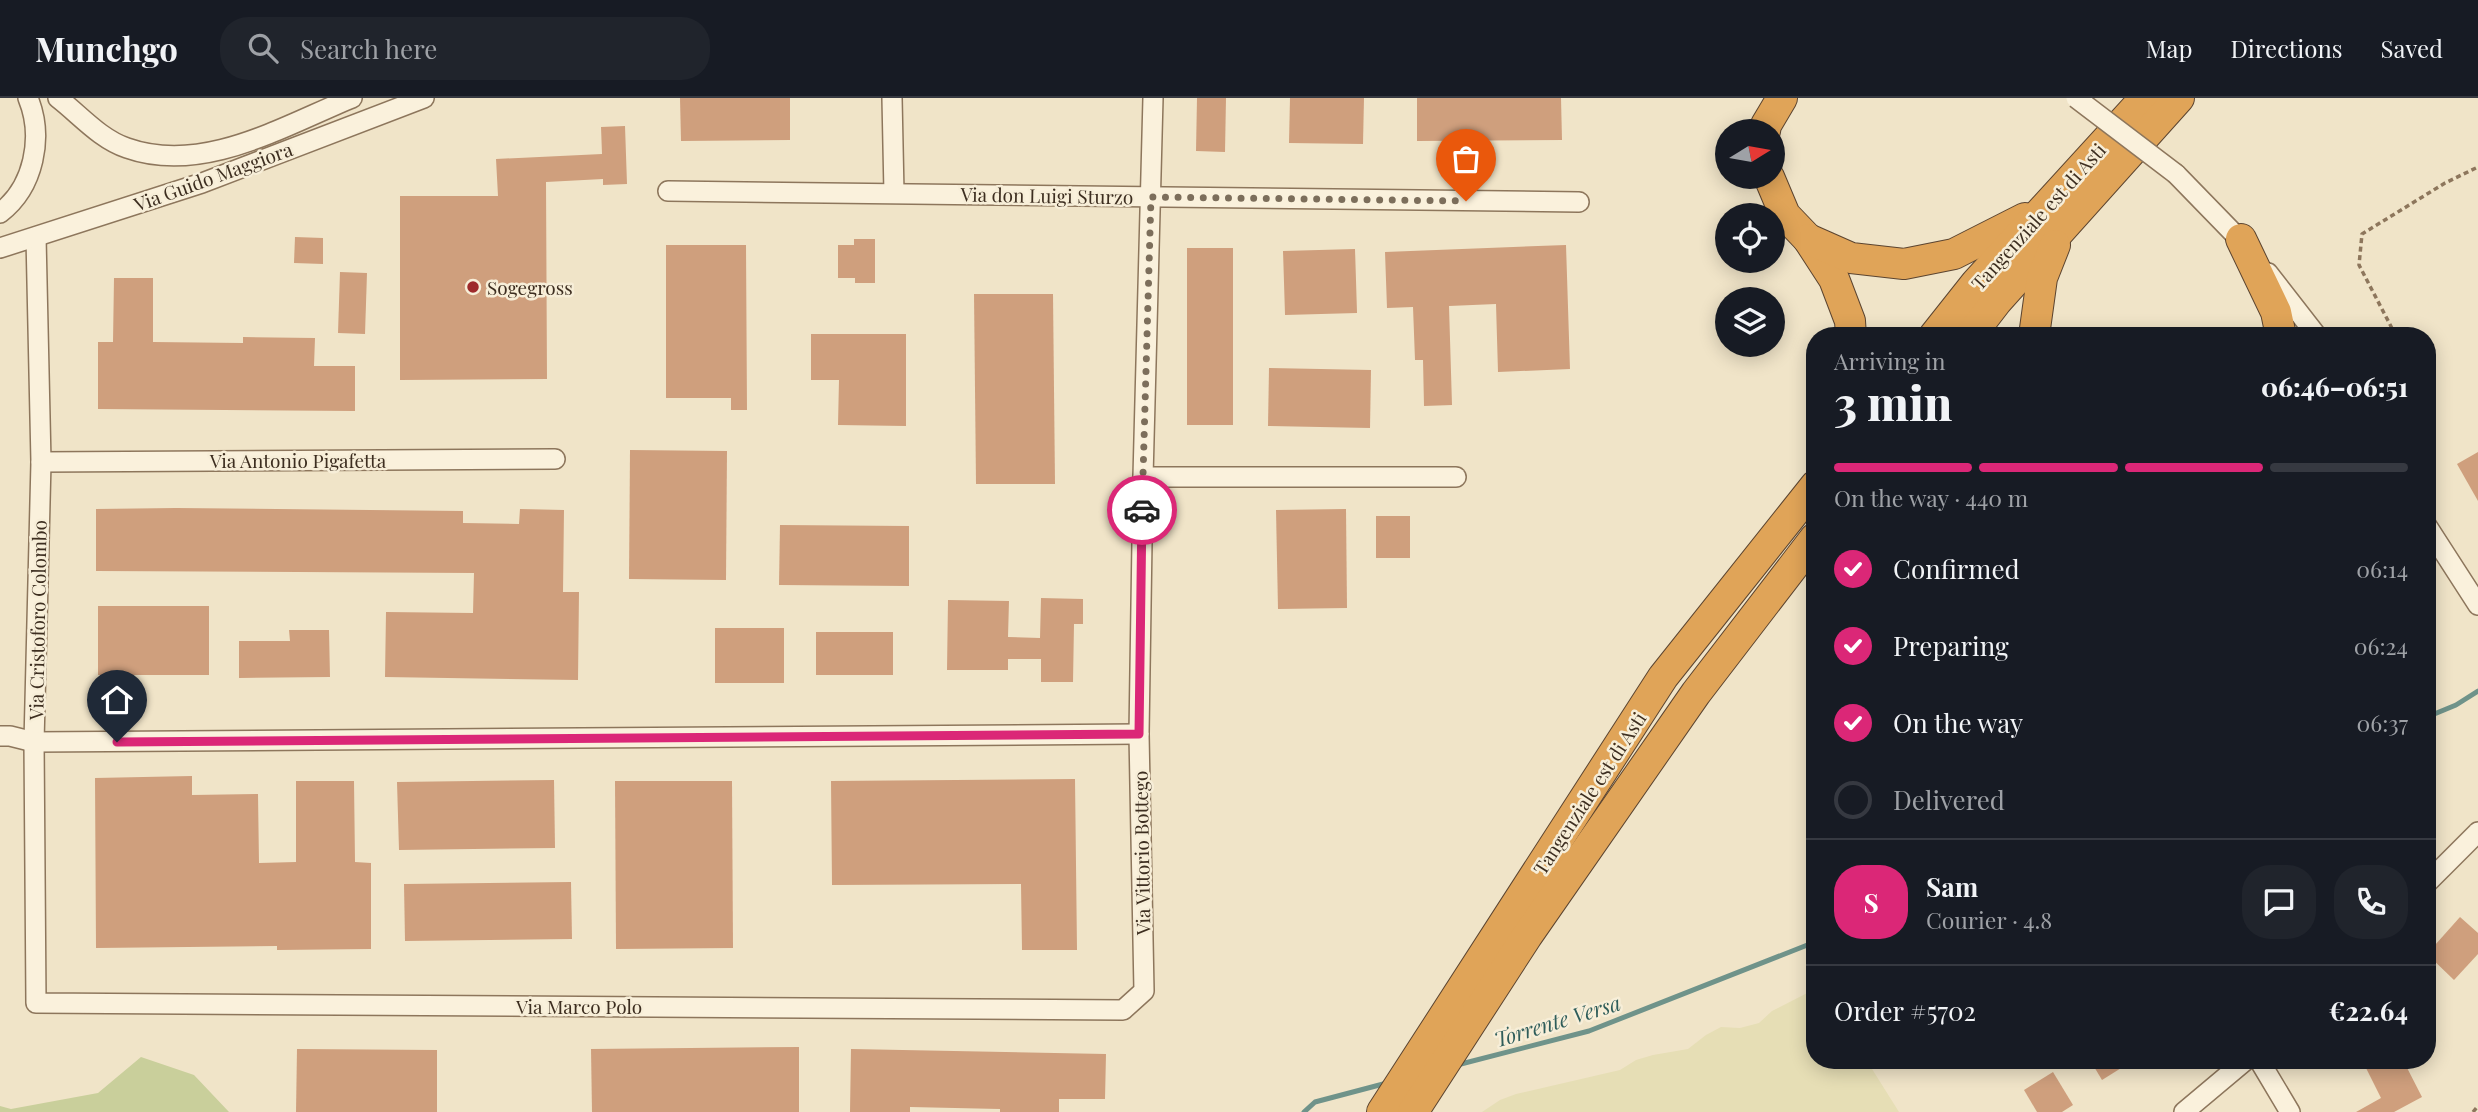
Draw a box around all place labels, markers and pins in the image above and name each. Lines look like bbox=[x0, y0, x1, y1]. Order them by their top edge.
pin bbox=[1436, 129, 1496, 201]
place label: Sogegross bbox=[487, 274, 573, 300]
marker: Sogegross bbox=[465, 279, 481, 295]
pin bbox=[87, 670, 147, 742]

